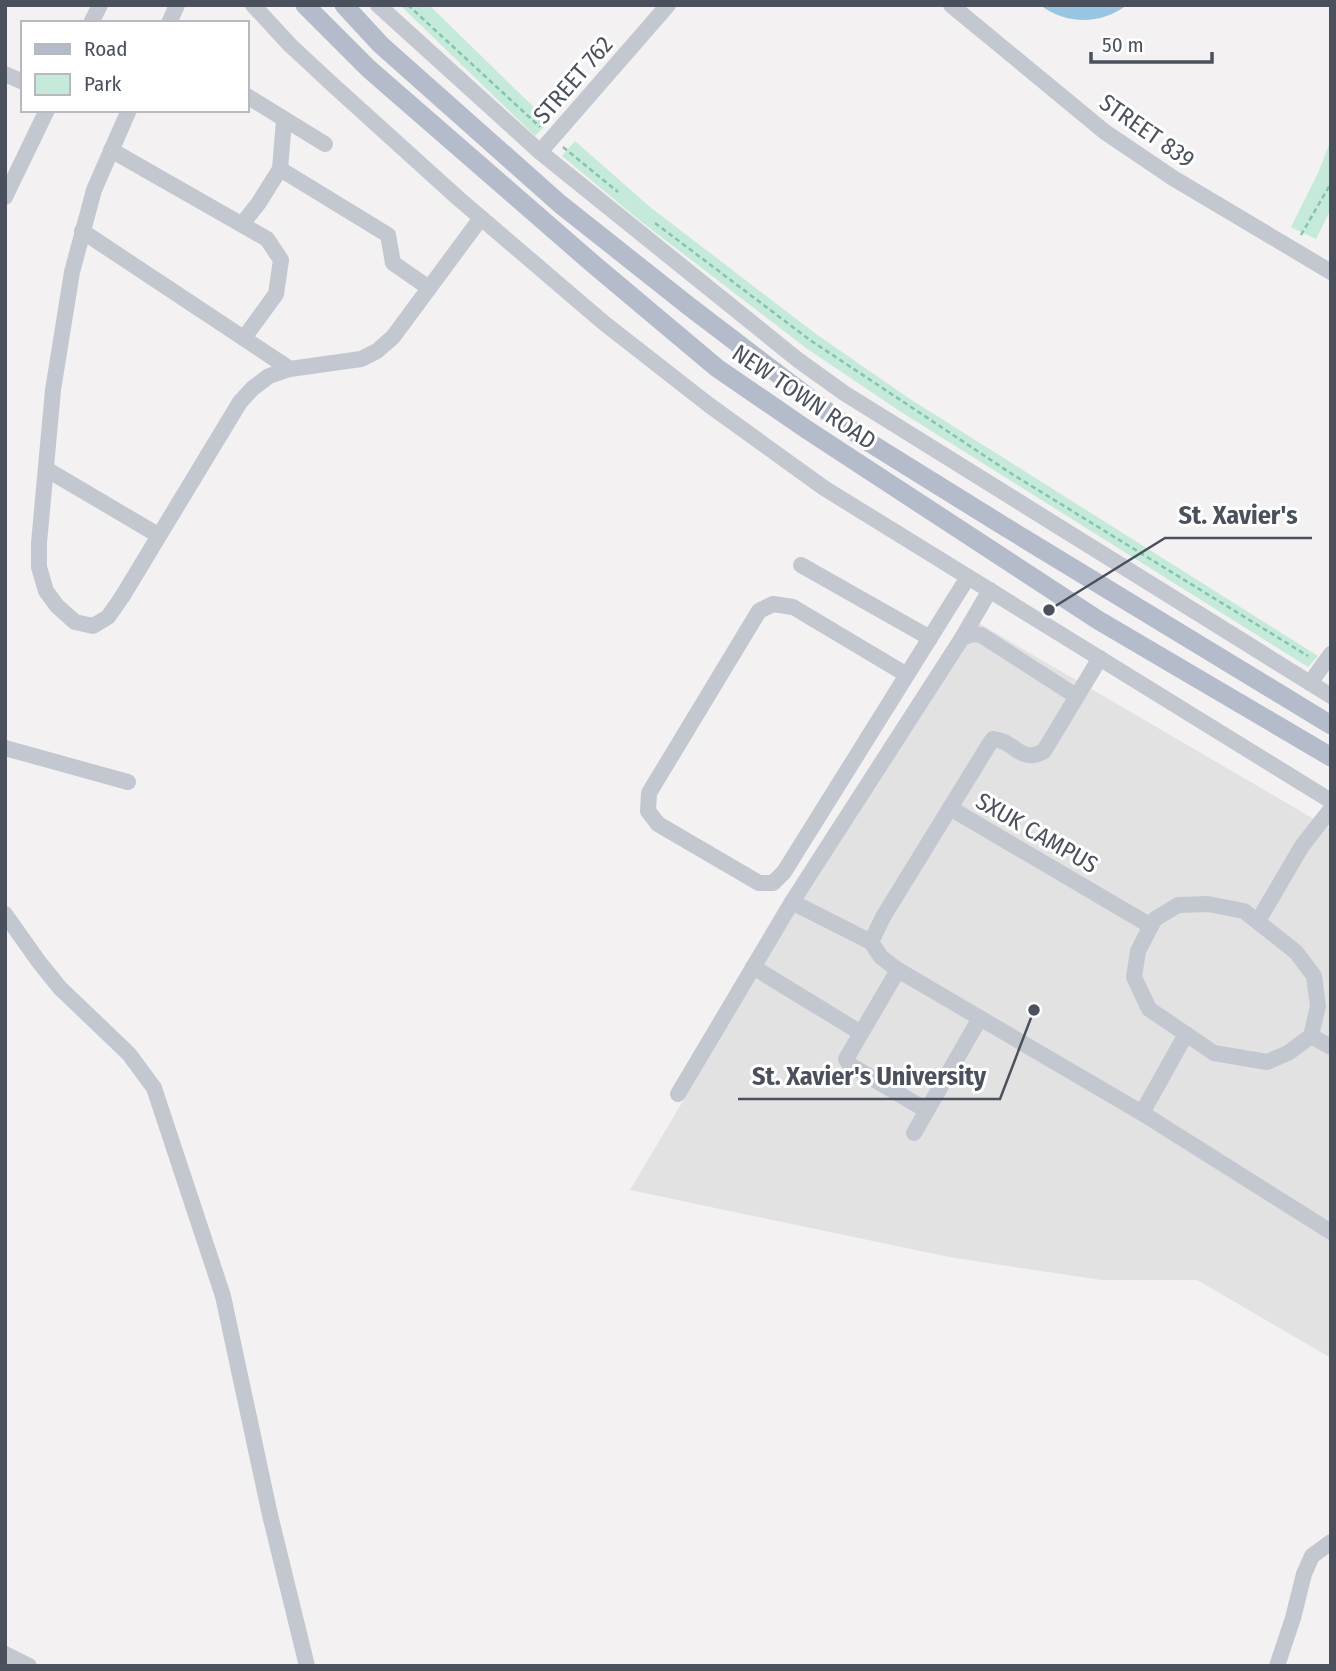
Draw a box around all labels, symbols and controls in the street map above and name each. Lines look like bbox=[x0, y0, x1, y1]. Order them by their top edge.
legend bbox=[21, 21, 248, 112]
scale bar bbox=[1091, 21, 1212, 65]
street label: STREET 762 bbox=[528, 31, 618, 129]
text: 50 m bbox=[1102, 32, 1144, 58]
text: Road bbox=[84, 36, 128, 62]
text: Park bbox=[84, 71, 122, 97]
street label: STREET 839 bbox=[1094, 88, 1200, 174]
street label: NEW TOWN ROAD bbox=[727, 339, 881, 455]
callout: St. Xavier's bbox=[1165, 491, 1312, 538]
text: St. Xavier's bbox=[1178, 500, 1298, 531]
street label: SXUK CAMPUS bbox=[971, 787, 1103, 879]
callout: St. Xavier's University bbox=[738, 1052, 1000, 1099]
text: St. Xavier's University bbox=[752, 1061, 987, 1092]

